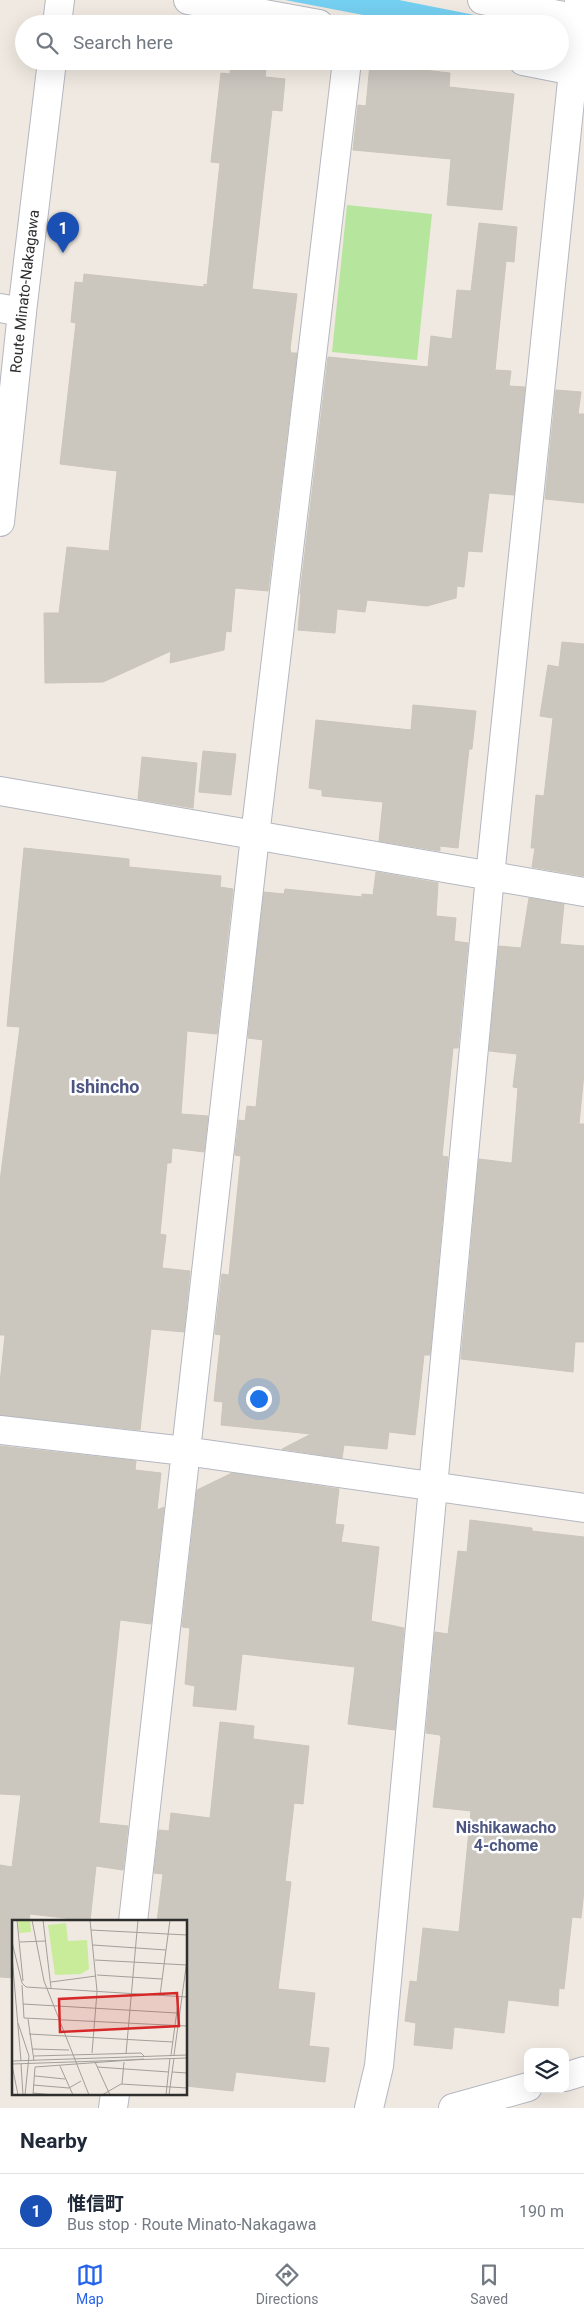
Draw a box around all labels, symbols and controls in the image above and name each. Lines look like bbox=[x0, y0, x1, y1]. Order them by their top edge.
search box bbox=[15, 15, 569, 70]
icon: search bbox=[33, 29, 61, 57]
text: Search here bbox=[73, 31, 173, 54]
street label: Route Minato-Nakagawa bbox=[7, 209, 43, 374]
pin: 1 bbox=[47, 212, 79, 253]
district label: Ishincho bbox=[70, 1076, 140, 1097]
your location bbox=[246, 1386, 272, 1412]
district label: Nishikawacho 4-chome bbox=[456, 1818, 556, 1855]
inset map bbox=[12, 1920, 188, 2096]
map controls bbox=[524, 2048, 569, 2093]
button: layers bbox=[524, 2048, 569, 2093]
text: Nearby bbox=[20, 2129, 87, 2153]
text: 惟信町 bbox=[67, 2192, 124, 2215]
text: 1 bbox=[31, 2202, 41, 2221]
text: 190 m bbox=[519, 2202, 564, 2221]
text: Bus stop · Route Minato-Nakagawa bbox=[67, 2215, 316, 2234]
tab: Map bbox=[76, 2261, 104, 2307]
tab: Directions bbox=[256, 2261, 319, 2307]
tab: Saved bbox=[470, 2261, 508, 2307]

